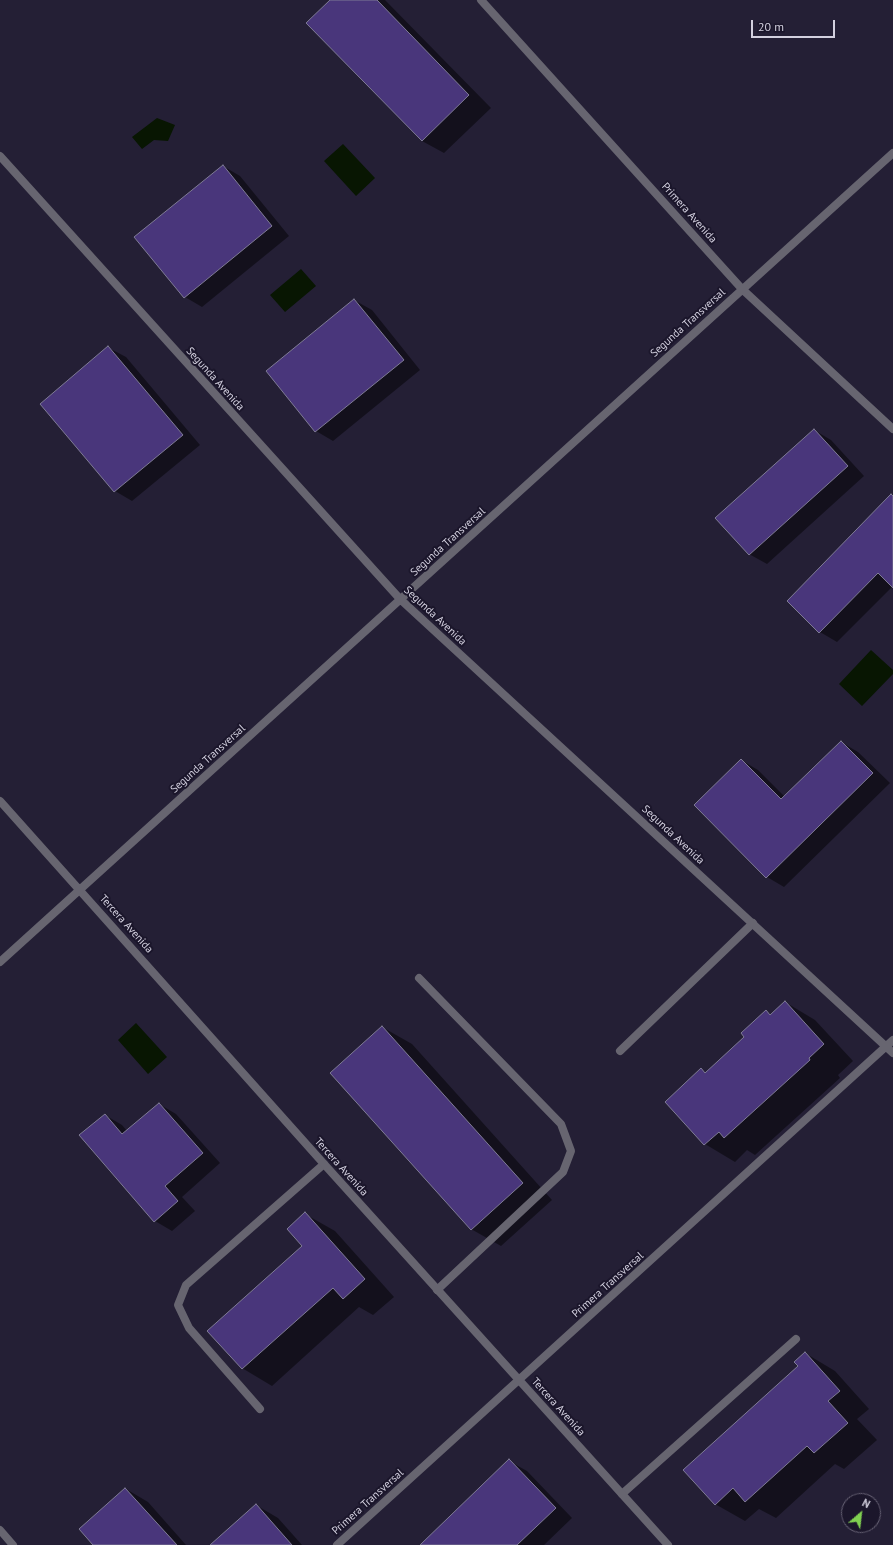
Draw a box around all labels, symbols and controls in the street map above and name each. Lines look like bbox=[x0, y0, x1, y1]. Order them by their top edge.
scale bar bbox=[753, 12, 837, 38]
text: 20 m bbox=[758, 19, 784, 34]
street label: Primera Avenida bbox=[659, 180, 719, 246]
street label: Segunda Transversal bbox=[648, 286, 728, 360]
street label: Segunda Avenida bbox=[183, 345, 247, 413]
street label: Segunda Transversal bbox=[408, 505, 488, 579]
street label: Segunda Avenida bbox=[401, 584, 469, 648]
street label: Segunda Transversal bbox=[168, 722, 248, 796]
street label: Segunda Avenida bbox=[639, 803, 707, 867]
street label: Tercera Avenida bbox=[96, 892, 156, 956]
street label: Tercera Avenida bbox=[311, 1135, 371, 1199]
street label: Primera Transversal bbox=[570, 1249, 646, 1321]
street label: Tercera Avenida bbox=[528, 1375, 588, 1439]
street label: Primera Transversal bbox=[330, 1466, 406, 1538]
north arrow bbox=[841, 1493, 881, 1533]
text: N bbox=[860, 1495, 873, 1511]

